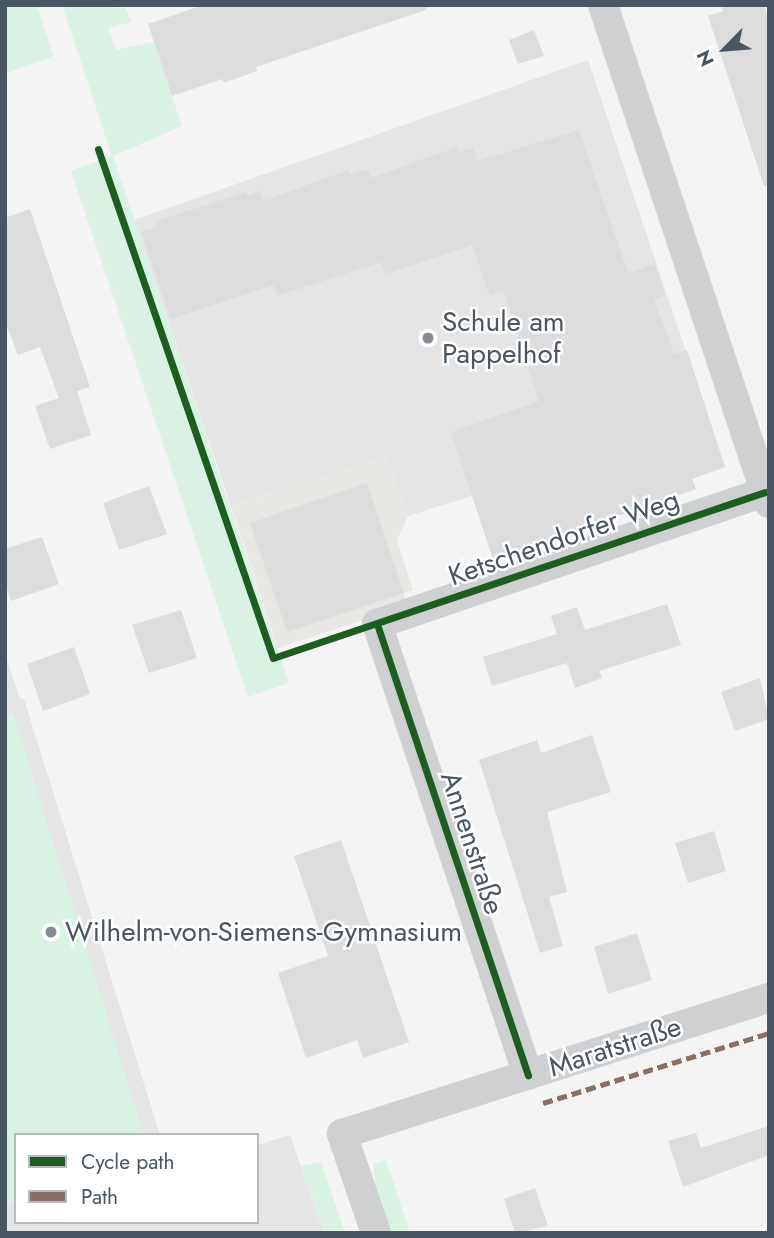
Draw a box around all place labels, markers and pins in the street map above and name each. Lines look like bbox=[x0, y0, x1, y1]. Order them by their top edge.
place label: Schule am Pappelhof bbox=[442, 305, 565, 371]
marker: Schule am Pappelhof bbox=[420, 330, 436, 346]
place label: Wilhelm-von-Siemens-Gymnasium bbox=[65, 915, 462, 949]
marker: Wilhelm-von-Siemens-Gymnasium bbox=[43, 924, 59, 940]

